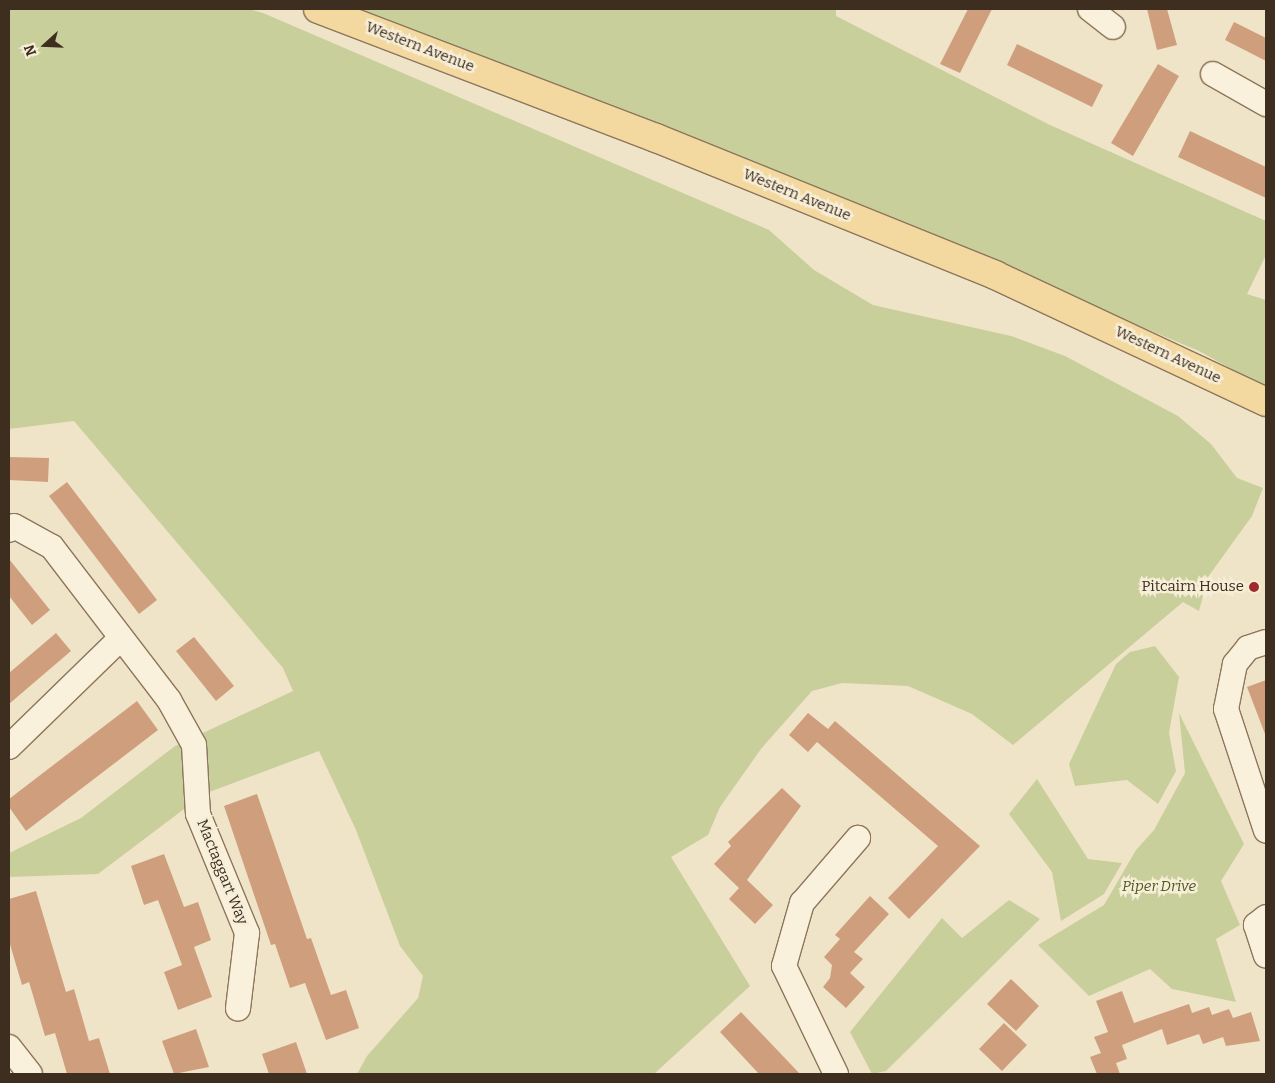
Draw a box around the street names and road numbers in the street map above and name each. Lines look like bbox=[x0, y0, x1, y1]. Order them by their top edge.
street label: Western Avenue bbox=[363, 18, 477, 76]
street label: Western Avenue bbox=[740, 165, 854, 225]
street label: Western Avenue bbox=[1112, 323, 1224, 387]
street label: Mactaggart Way bbox=[193, 817, 251, 927]

